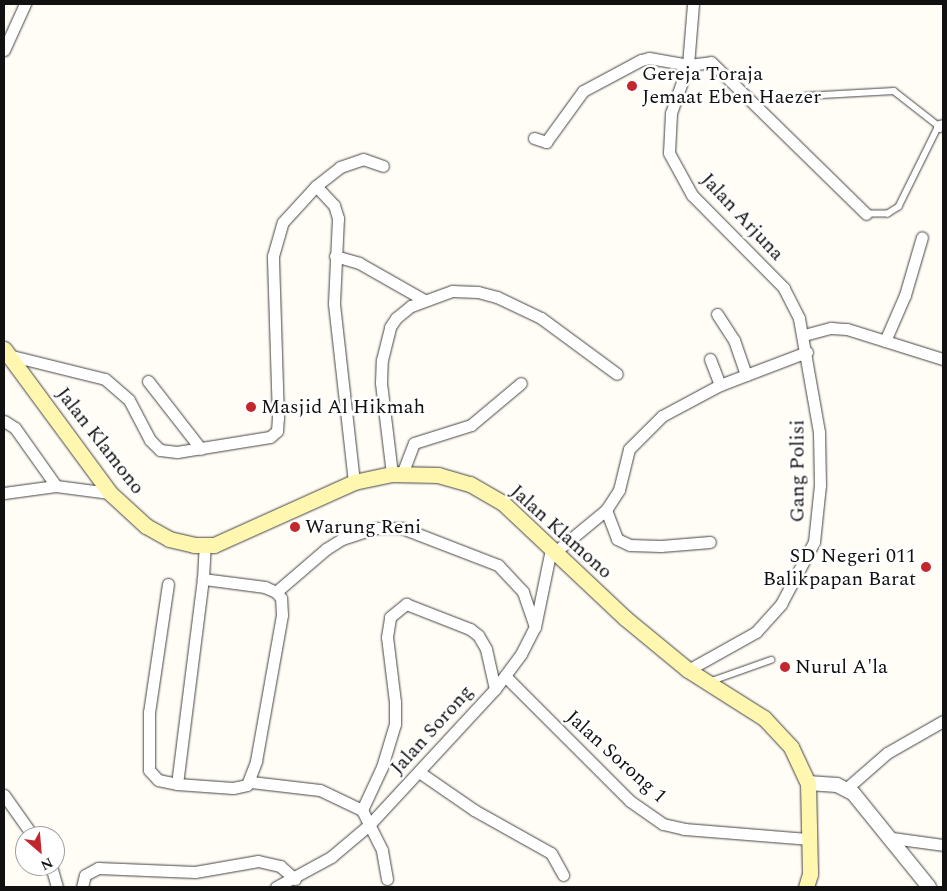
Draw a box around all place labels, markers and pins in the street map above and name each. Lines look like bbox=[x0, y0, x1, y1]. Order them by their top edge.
place label: Gereja Toraja Jemaat Eben Haezer bbox=[642, 62, 821, 109]
marker: Gereja Toraja Jemaat Eben Haezer bbox=[626, 80, 638, 92]
place label: Masjid Al Hikmah bbox=[261, 395, 425, 419]
marker: Masjid Al Hikmah bbox=[245, 401, 257, 413]
place label: Warung Reni bbox=[305, 515, 421, 539]
marker: Warung Reni bbox=[289, 521, 301, 533]
place label: SD Negeri 011 Balikpapan Barat bbox=[763, 544, 916, 591]
marker: SD Negeri 011 Balikpapan Barat bbox=[920, 561, 932, 573]
place label: Nurul A'la bbox=[795, 655, 888, 679]
marker: Nurul A'la bbox=[779, 661, 791, 673]

